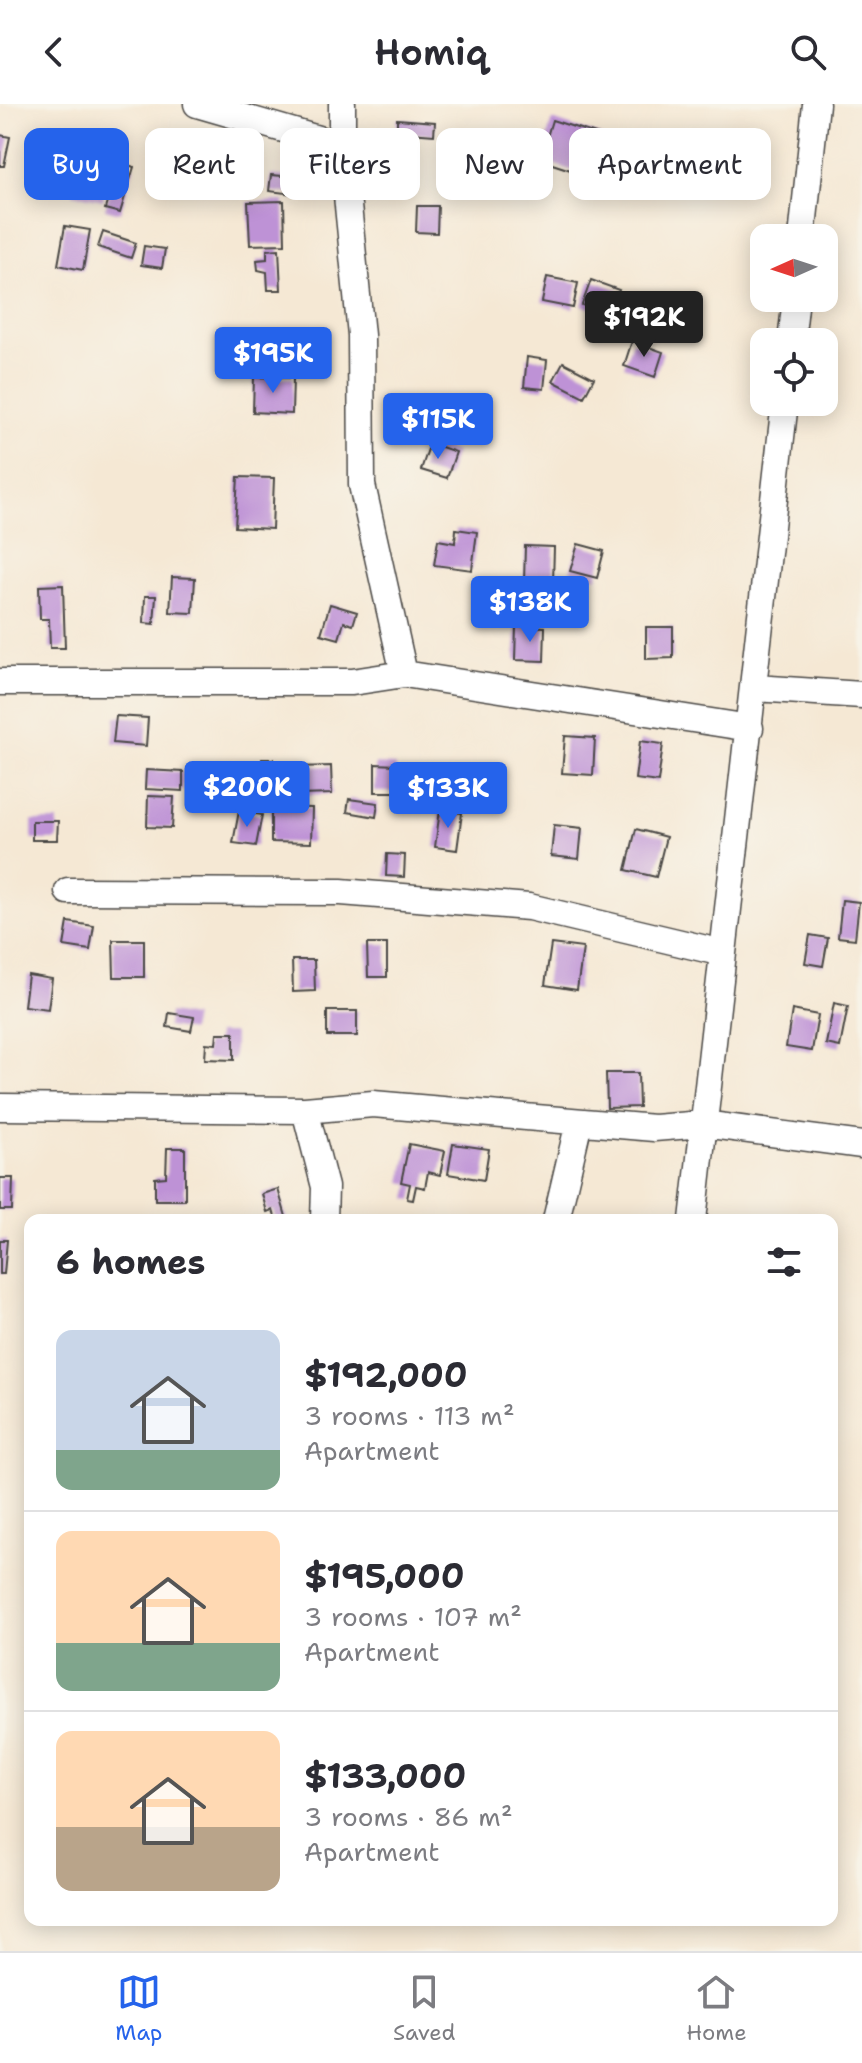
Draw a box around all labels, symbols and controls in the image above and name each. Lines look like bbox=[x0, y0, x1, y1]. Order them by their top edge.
text: Homiq bbox=[374, 28, 488, 77]
icon: back bbox=[32, 30, 76, 74]
icon: search bbox=[786, 30, 830, 74]
chip: Buy bbox=[24, 128, 129, 200]
chip: Rent bbox=[145, 128, 264, 200]
chip: Filters bbox=[280, 128, 420, 200]
chip: New bbox=[436, 128, 553, 200]
chip: Apartment bbox=[569, 128, 771, 200]
north arrow bbox=[750, 224, 838, 312]
map controls bbox=[750, 224, 838, 416]
pin: $192K bbox=[588, 291, 700, 359]
text: $192K bbox=[603, 299, 685, 334]
pin: $195K bbox=[217, 327, 329, 395]
button: locate bbox=[750, 328, 838, 416]
text: $195K bbox=[233, 335, 313, 370]
pin: $115K bbox=[382, 393, 494, 461]
text: $115K bbox=[401, 401, 475, 436]
pin: $138K bbox=[474, 576, 586, 644]
text: $138K bbox=[489, 584, 571, 619]
pin: $200K bbox=[191, 761, 303, 829]
pin: $133K bbox=[392, 762, 504, 830]
text: $200K bbox=[202, 769, 292, 804]
text: $133K bbox=[407, 770, 489, 805]
text: 6 homes bbox=[56, 1239, 205, 1285]
icon: filters bbox=[762, 1240, 806, 1284]
text: $192,000 bbox=[304, 1352, 468, 1398]
icon: home bbox=[120, 1362, 216, 1458]
text: 3 rooms · 113 m² bbox=[304, 1398, 515, 1433]
text: Apartment bbox=[304, 1433, 440, 1468]
text: $195,000 bbox=[304, 1553, 465, 1599]
icon: home bbox=[120, 1563, 216, 1659]
text: 3 rooms · 107 m² bbox=[304, 1599, 522, 1634]
text: Apartment bbox=[304, 1634, 440, 1669]
text: $133,000 bbox=[304, 1753, 466, 1799]
icon: home bbox=[120, 1763, 216, 1859]
text: 3 rooms · 86 m² bbox=[304, 1799, 513, 1834]
text: Apartment bbox=[304, 1834, 440, 1869]
tab: Map bbox=[115, 1970, 162, 2047]
tab: Saved bbox=[393, 1970, 456, 2047]
tab: Home bbox=[686, 1970, 747, 2047]

